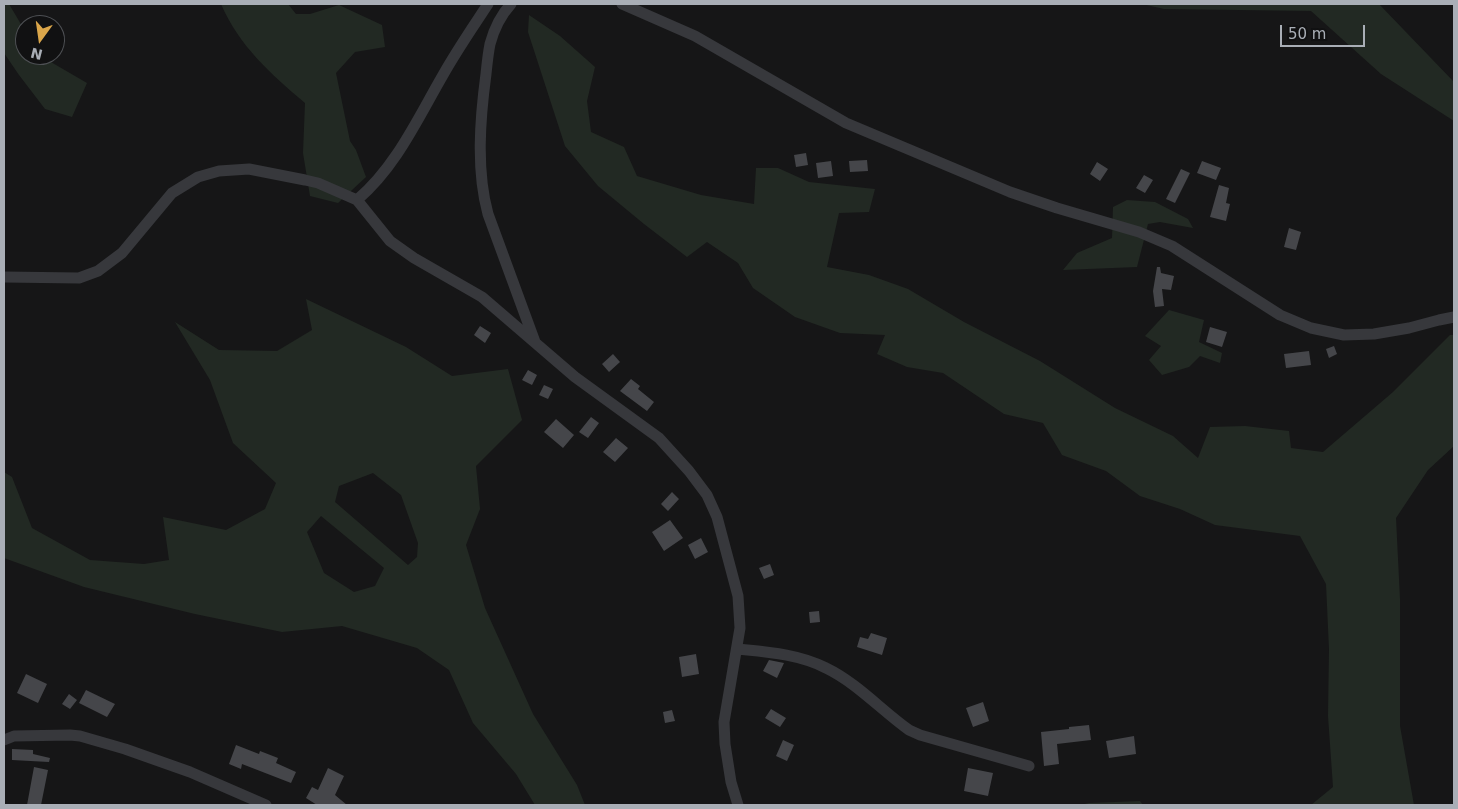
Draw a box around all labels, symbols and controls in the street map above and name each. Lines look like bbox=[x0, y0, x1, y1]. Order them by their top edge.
north arrow bbox=[15, 15, 65, 65]
scale bar bbox=[1283, 15, 1368, 47]
text: 50 m bbox=[1288, 25, 1326, 43]
text: N bbox=[29, 44, 44, 63]

